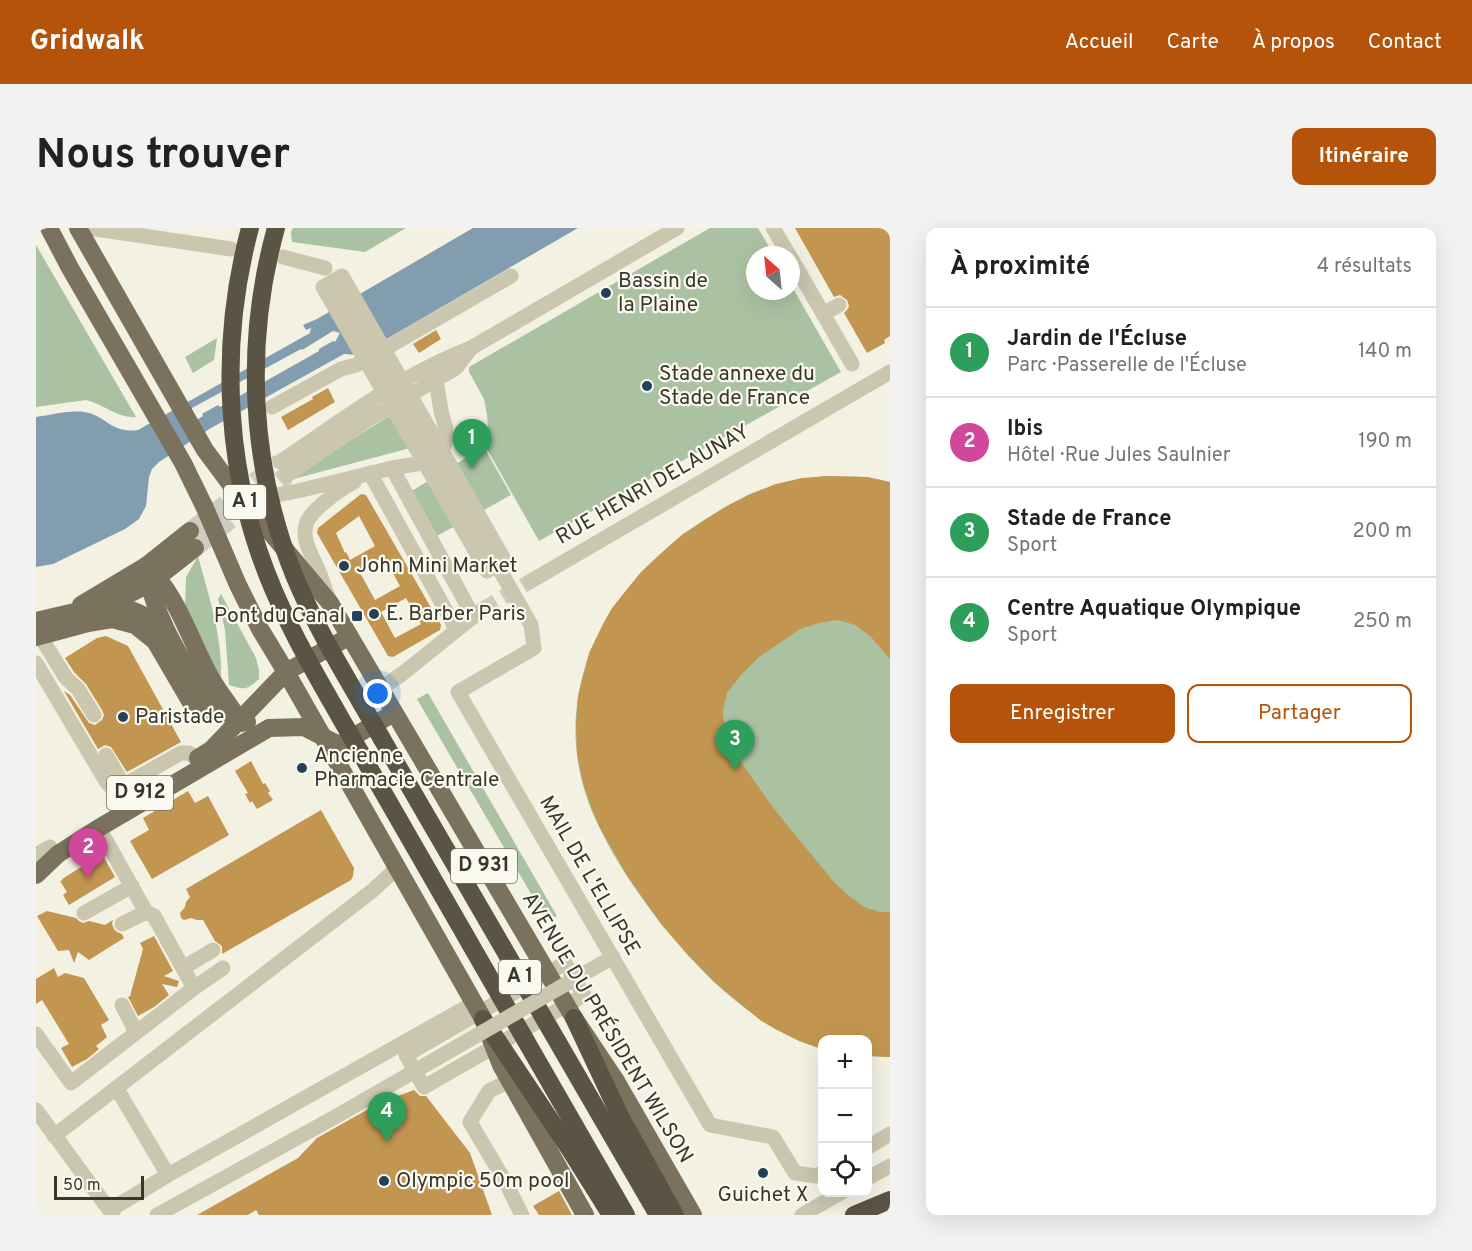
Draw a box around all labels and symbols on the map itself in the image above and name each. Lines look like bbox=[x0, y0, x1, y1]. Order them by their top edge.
north arrow bbox=[746, 246, 800, 300]
place label: Bassin de la Plaine bbox=[618, 268, 708, 319]
marker: Bassin de la Plaine bbox=[599, 286, 613, 300]
place label: Stade annexe du Stade de France bbox=[659, 361, 815, 412]
marker: Stade annexe du Stade de France bbox=[640, 379, 654, 393]
street label: RUE HENRI DELAUNAY bbox=[551, 418, 755, 552]
pin: 1 bbox=[452, 420, 492, 469]
road number: A 1 bbox=[224, 485, 266, 519]
place label: John Mini Market bbox=[356, 553, 518, 580]
marker: John Mini Market bbox=[337, 559, 351, 573]
place label: E. Barber Paris bbox=[386, 601, 526, 628]
place label: Pont du Canal bbox=[214, 603, 345, 630]
marker: E. Barber Paris bbox=[367, 607, 381, 621]
marker: Pont du Canal bbox=[350, 609, 364, 623]
your location bbox=[363, 679, 392, 708]
place label: Paristade bbox=[135, 704, 224, 731]
marker: Paristade bbox=[116, 710, 130, 724]
pin: 3 bbox=[716, 720, 754, 770]
place label: Ancienne Pharmacie Centrale bbox=[314, 743, 499, 794]
marker: Ancienne Pharmacie Centrale bbox=[295, 761, 309, 775]
road number: D 912 bbox=[107, 776, 173, 810]
street label: MAIL DE L'ELLIPSE bbox=[532, 791, 646, 961]
pin: 2 bbox=[68, 828, 108, 878]
road number: D 931 bbox=[451, 849, 517, 883]
street label: AVENUE DU PRÉSIDENT WILSON bbox=[515, 887, 700, 1168]
road number: A 1 bbox=[499, 960, 541, 994]
pin: 4 bbox=[368, 1092, 406, 1142]
marker: Guichet X bbox=[756, 1166, 770, 1180]
place label: Olympic 50m pool bbox=[396, 1168, 570, 1195]
scale bar bbox=[54, 1173, 144, 1200]
marker: Olympic 50m pool bbox=[377, 1174, 391, 1188]
place label: Guichet X bbox=[718, 1182, 808, 1209]

